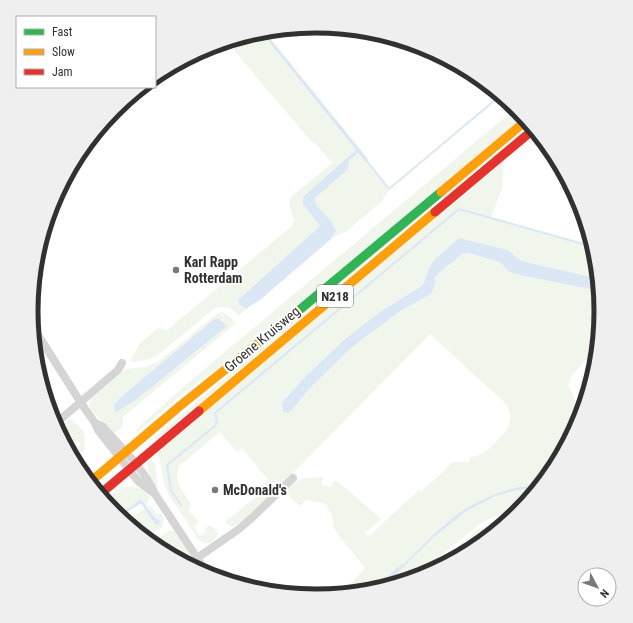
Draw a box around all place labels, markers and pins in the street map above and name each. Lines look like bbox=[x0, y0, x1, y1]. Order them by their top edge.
place label: Karl Rapp Rotterdam bbox=[184, 254, 242, 286]
marker: Karl Rapp Rotterdam bbox=[171, 265, 181, 275]
place label: McDonald's bbox=[223, 482, 287, 498]
marker: McDonald's bbox=[210, 485, 220, 495]

